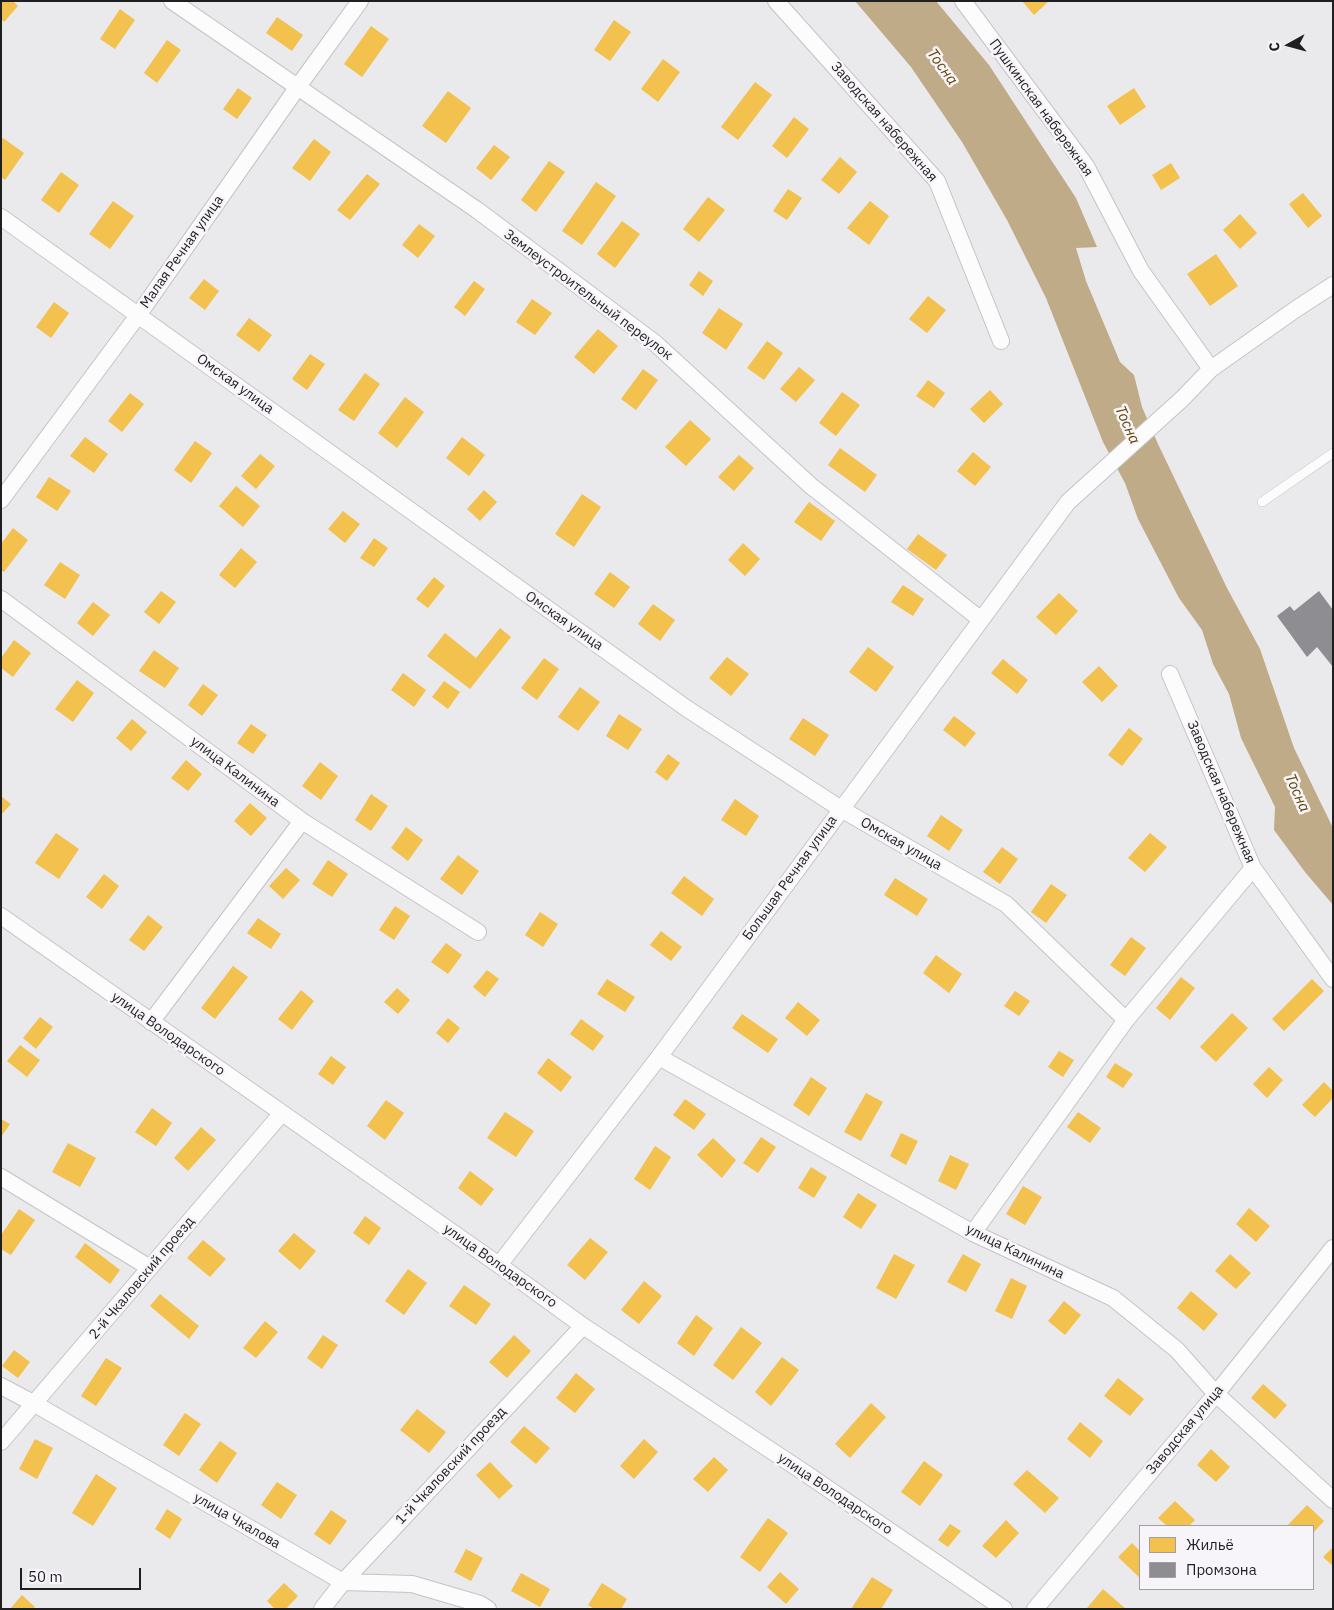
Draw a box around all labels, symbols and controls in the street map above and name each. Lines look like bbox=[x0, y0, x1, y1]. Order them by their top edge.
north arrow bbox=[1264, 20, 1314, 70]
street label: Пушкинская набережная bbox=[985, 36, 1097, 180]
text: С bbox=[1265, 41, 1284, 52]
water label: Тосна bbox=[923, 45, 961, 89]
street label: Заводская набережная bbox=[827, 59, 941, 185]
street label: Малая Речная улица bbox=[137, 192, 227, 312]
street label: Землеустроительный переулок bbox=[500, 226, 676, 364]
street label: Омская улица bbox=[193, 350, 277, 418]
water label: Тосна bbox=[1111, 403, 1143, 447]
street label: Омская улица bbox=[522, 588, 606, 654]
street label: Заводская набережная bbox=[1183, 718, 1259, 866]
street label: улица Калинина bbox=[187, 733, 283, 811]
water label: Тосна bbox=[1281, 771, 1313, 815]
street label: Большая Речная улица bbox=[739, 812, 841, 944]
street label: Омская улица bbox=[857, 814, 945, 874]
street label: улица Володарского bbox=[108, 988, 228, 1080]
street label: 2-й Чкаловский проезд bbox=[86, 1213, 198, 1343]
street label: улица Володарского bbox=[440, 1220, 560, 1312]
street label: улица Калинина bbox=[963, 1221, 1067, 1283]
street label: Заводская улица bbox=[1143, 1382, 1227, 1478]
street label: 1-й Чкаловский проезд bbox=[392, 1404, 510, 1528]
street label: улица Володарского bbox=[774, 1449, 896, 1539]
street label: улица Чкалова bbox=[191, 1489, 283, 1553]
legend bbox=[1139, 1525, 1314, 1590]
text: Жильё bbox=[1186, 1535, 1234, 1554]
scale bar bbox=[22, 1558, 144, 1590]
text: Промзона bbox=[1186, 1560, 1257, 1579]
text: 50 m bbox=[28, 1567, 63, 1586]

